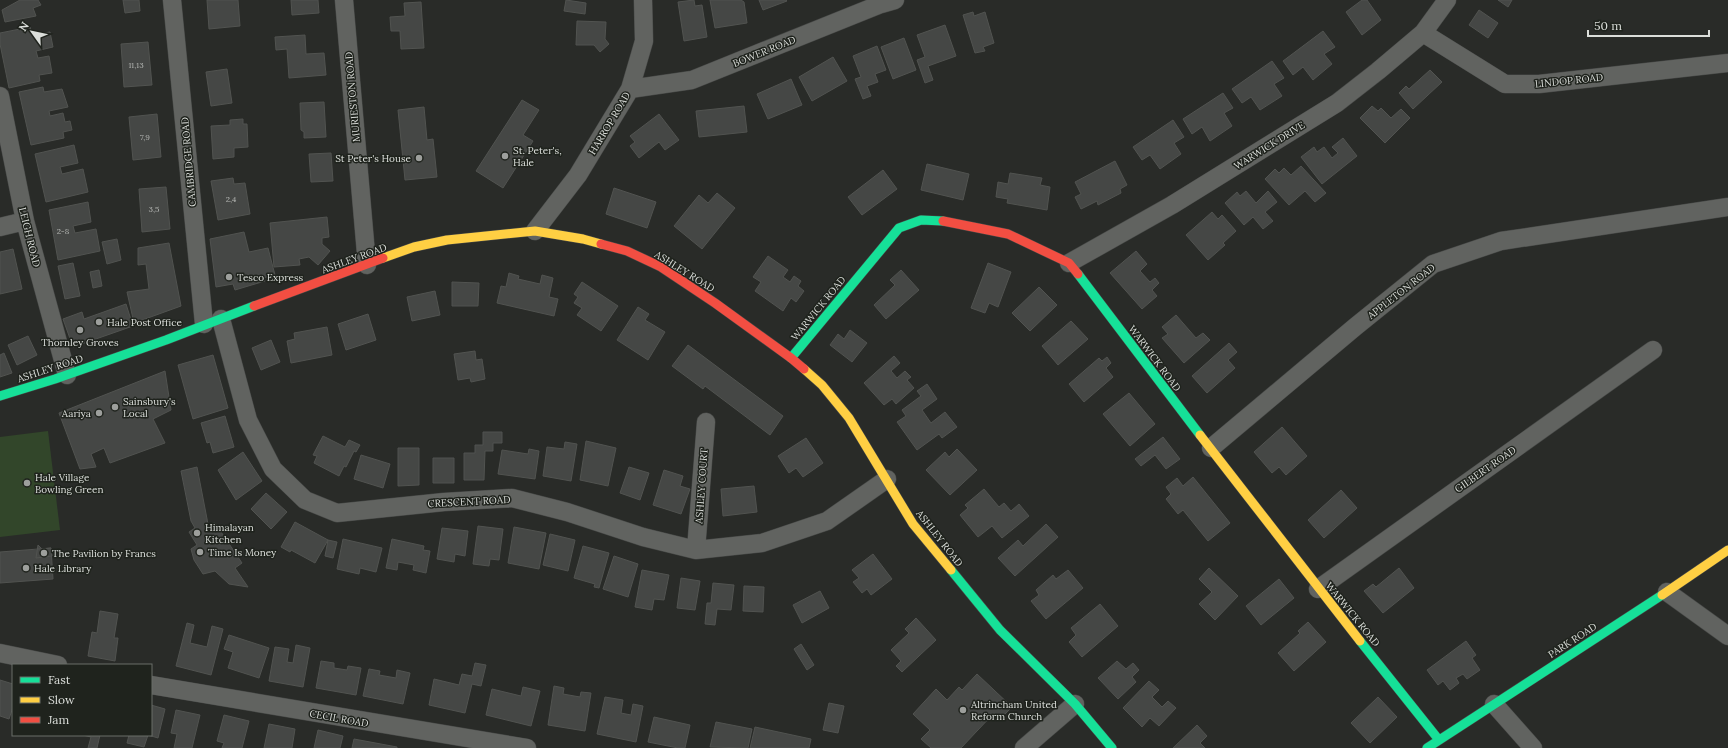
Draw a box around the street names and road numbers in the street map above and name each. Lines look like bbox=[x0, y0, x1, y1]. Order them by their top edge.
street label: BOWER ROAD bbox=[731, 33, 798, 70]
street label: MURIESTON ROAD bbox=[342, 51, 363, 143]
street label: LINDOP ROAD bbox=[1534, 70, 1604, 91]
street label: HARROP ROAD bbox=[586, 89, 633, 157]
street label: CAMBRIDGE ROAD bbox=[178, 117, 199, 207]
street label: WARWICK DRIVE bbox=[1231, 118, 1307, 172]
street label: LEIGH ROAD bbox=[16, 206, 43, 268]
street label: ASHLEY ROAD bbox=[319, 241, 389, 277]
street label: ASHLEY ROAD bbox=[651, 247, 717, 295]
street label: APPLETON ROAD bbox=[1364, 261, 1438, 323]
street label: WARWICK ROAD bbox=[788, 273, 848, 343]
street label: WARWICK ROAD bbox=[1126, 323, 1184, 394]
street label: ASHLEY ROAD bbox=[15, 352, 85, 386]
street label: GILBERT ROAD bbox=[1452, 443, 1519, 495]
street label: ASHLEY COURT bbox=[692, 447, 711, 525]
street label: CRESCENT ROAD bbox=[427, 493, 511, 510]
street label: ASHLEY ROAD bbox=[913, 507, 966, 569]
street label: WARWICK ROAD bbox=[1323, 579, 1383, 649]
street label: PARK ROAD bbox=[1545, 620, 1599, 661]
street label: CECIL ROAD bbox=[308, 707, 369, 730]

